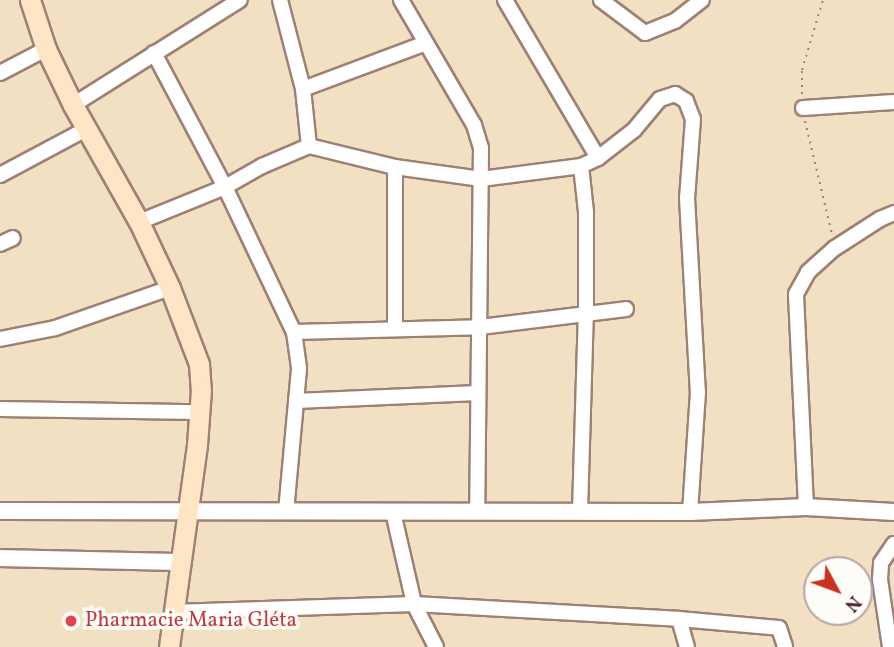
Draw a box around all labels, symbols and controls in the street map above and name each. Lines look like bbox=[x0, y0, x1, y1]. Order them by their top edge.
north arrow bbox=[803, 556, 873, 626]
text: N bbox=[838, 590, 867, 617]
place label: Pharmacie Maria Gléta bbox=[85, 608, 297, 634]
marker: Pharmacie Maria Gléta bbox=[63, 613, 79, 629]

